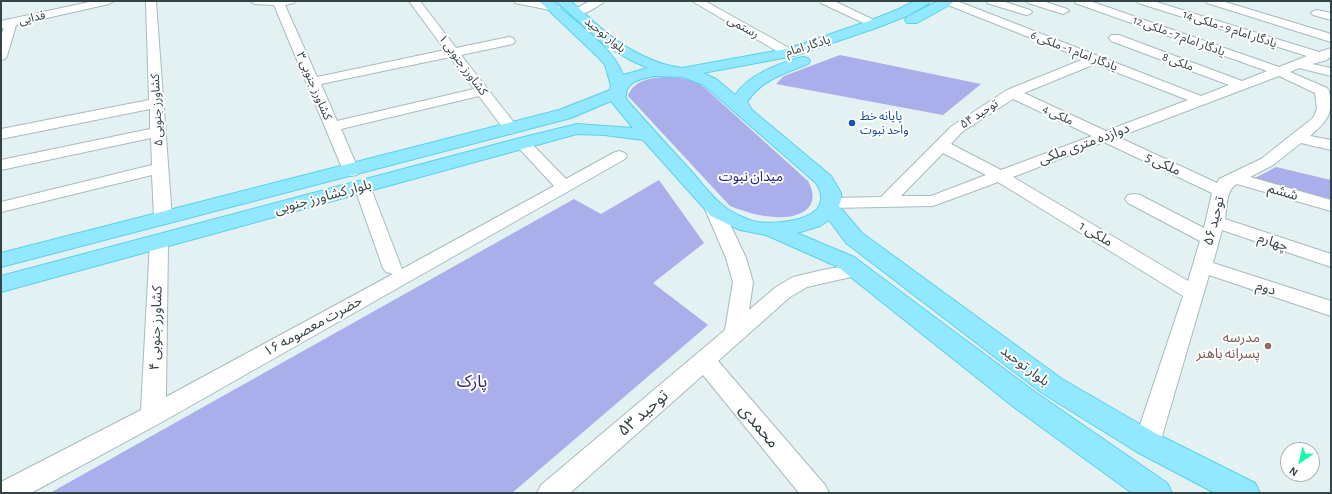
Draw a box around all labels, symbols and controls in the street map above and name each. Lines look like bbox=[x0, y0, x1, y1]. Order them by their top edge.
street label: یادگار امام 9 - ملکی 14 bbox=[1181, 7, 1279, 51]
street label: فدایی bbox=[17, 8, 47, 28]
street label: رستمی bbox=[725, 13, 761, 41]
street label: یادگار امام 7 - ملکی 12 bbox=[1131, 13, 1227, 59]
street label: بلوار توحید bbox=[581, 14, 629, 56]
street label: یادگار امام 1 - ملکی 6 bbox=[1028, 28, 1120, 74]
street label: کشاورز جنوبی ۱ bbox=[435, 32, 491, 98]
street label: یادگار امام bbox=[784, 32, 832, 60]
street label: کشاورز جنوبی ۳ bbox=[293, 50, 335, 122]
street label: ملکی 8 bbox=[1160, 50, 1196, 74]
street label: کشاورز جنوبی ۵ bbox=[148, 73, 166, 147]
street label: توحید ۵۴ bbox=[957, 96, 1001, 132]
street label: ملکی 4 bbox=[1040, 102, 1076, 128]
place label: پایانه خط واحد نبوت bbox=[860, 109, 909, 137]
marker: پایانه خط واحد نبوت bbox=[847, 118, 857, 128]
street label: دوازده متری ملکی bbox=[1036, 120, 1132, 168]
street label: ملکی 5 bbox=[1143, 149, 1183, 179]
park label: میدان نبوت bbox=[719, 169, 783, 185]
street label: بلوار کشاورز جنوبی bbox=[273, 176, 373, 218]
street label: ششم bbox=[1266, 180, 1300, 204]
street label: توحید ۵۶ bbox=[1200, 195, 1228, 247]
street label: ملکی 1 bbox=[1076, 218, 1116, 250]
street label: چهارم bbox=[1256, 229, 1290, 255]
street label: دوم bbox=[1254, 277, 1278, 299]
street label: کشاورز جنوبی ۴ bbox=[146, 285, 166, 371]
street label: حضرت معصومه ۱۶ bbox=[261, 292, 365, 360]
place label: مدرسه پسرانه باهنر bbox=[1196, 330, 1260, 362]
marker: مدرسه پسرانه باهنر bbox=[1263, 341, 1273, 351]
street label: بلوار توحید bbox=[997, 342, 1053, 390]
park label: پارک bbox=[457, 372, 487, 392]
street label: توحید ۵۳ bbox=[613, 385, 673, 441]
street label: محمدی bbox=[735, 400, 783, 452]
north arrow bbox=[1280, 442, 1320, 482]
text: N bbox=[1287, 465, 1300, 478]

